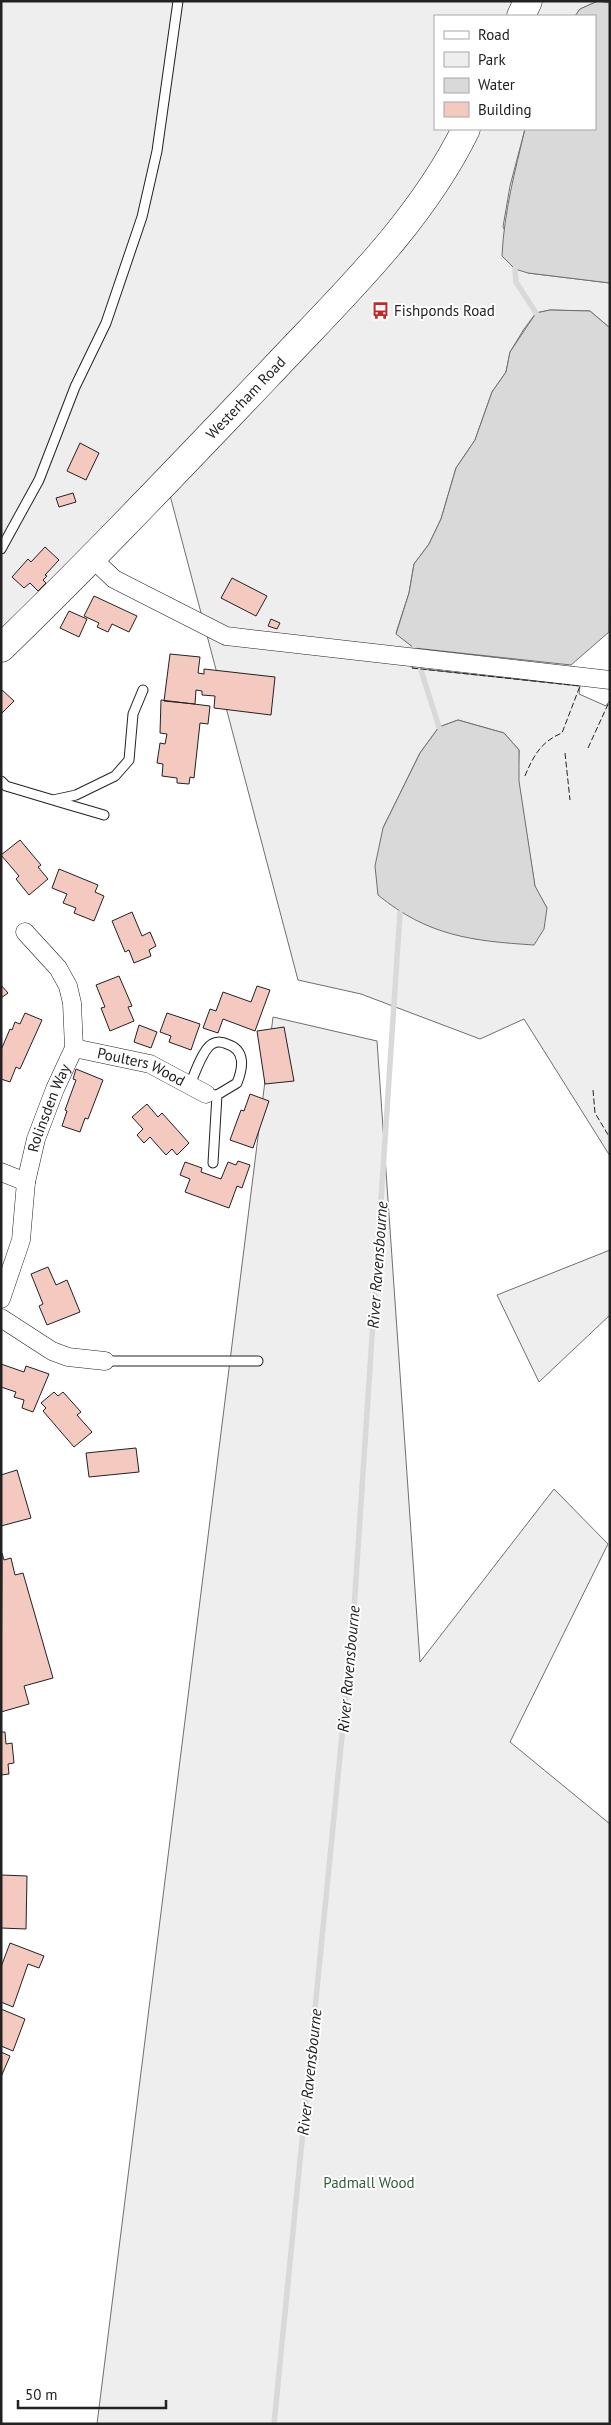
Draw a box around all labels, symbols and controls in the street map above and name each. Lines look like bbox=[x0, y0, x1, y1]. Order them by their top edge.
legend bbox=[434, 15, 596, 130]
text: Road bbox=[478, 25, 510, 44]
text: Park bbox=[478, 50, 506, 69]
text: Water bbox=[478, 75, 515, 94]
text: Building bbox=[478, 100, 532, 119]
bus stop icon: Fishponds Road bbox=[370, 301, 390, 321]
place label: Fishponds Road bbox=[394, 301, 495, 320]
street label: Westerham Road bbox=[202, 352, 289, 443]
street label: Poulters Wood bbox=[96, 1043, 189, 1090]
street label: Rolinsden Way bbox=[23, 1061, 74, 1154]
water label: River Ravensbourne bbox=[363, 1200, 391, 1329]
water label: River Ravensbourne bbox=[332, 1604, 364, 1733]
water label: River Ravensbourne bbox=[292, 2007, 326, 2136]
park label: Padmall Wood bbox=[323, 2173, 415, 2192]
scale bar bbox=[18, 2378, 165, 2410]
text: 50 m bbox=[25, 2385, 58, 2404]

